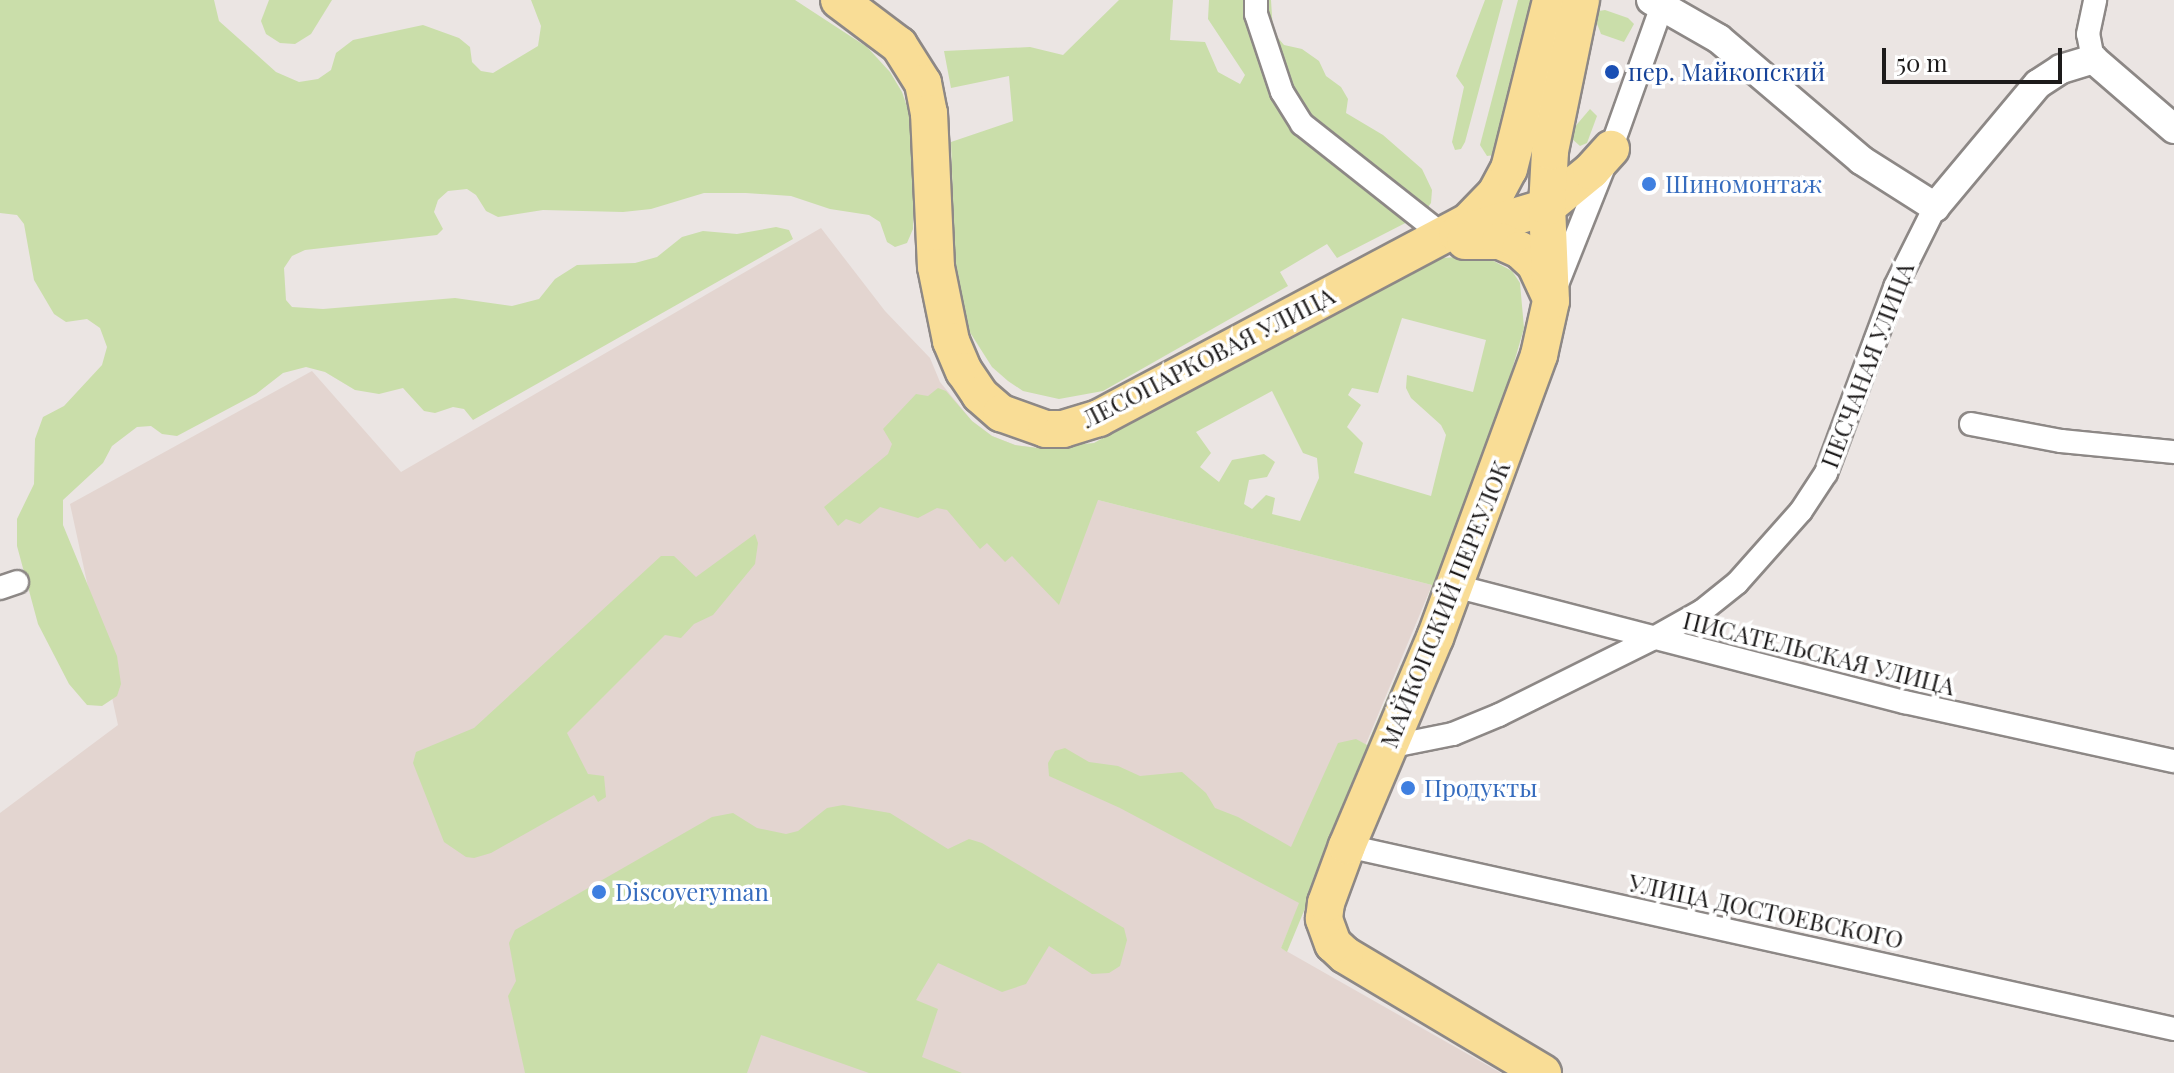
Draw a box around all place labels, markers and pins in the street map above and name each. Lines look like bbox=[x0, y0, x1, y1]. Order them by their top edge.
place label: пер. Майкопский bbox=[1628, 58, 1825, 86]
marker: пер. Майкопский bbox=[1603, 63, 1621, 81]
place label: Шиномонтаж bbox=[1665, 170, 1822, 198]
marker: Шиномонтаж bbox=[1640, 175, 1658, 193]
place label: Продукты bbox=[1424, 774, 1537, 802]
marker: Продукты bbox=[1399, 779, 1417, 797]
place label: Discoveryman bbox=[615, 878, 769, 906]
marker: Discoveryman bbox=[590, 883, 608, 901]

